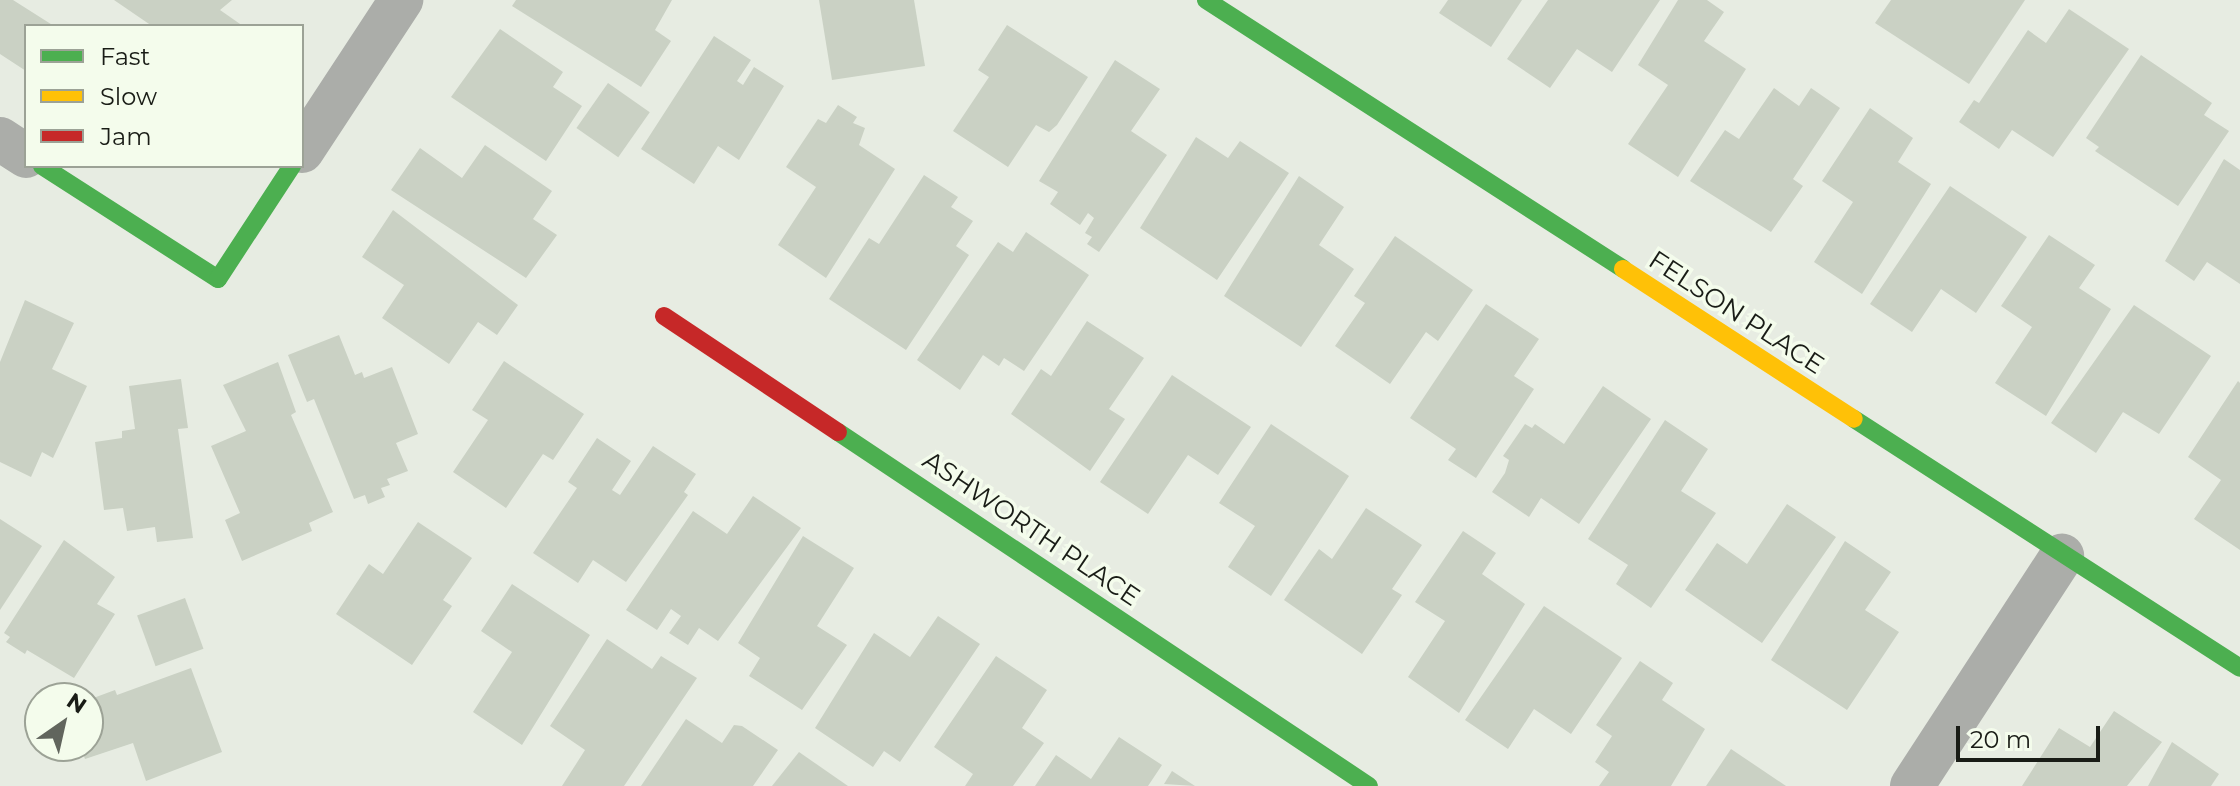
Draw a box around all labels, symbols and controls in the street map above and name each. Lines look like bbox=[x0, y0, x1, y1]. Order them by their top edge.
legend bbox=[24, 24, 304, 168]
text: Fast bbox=[100, 42, 150, 71]
text: Slow bbox=[100, 82, 157, 111]
text: Jam bbox=[100, 122, 152, 151]
street label: FELSON PLACE bbox=[1643, 245, 1829, 381]
street label: ASHWORTH PLACE bbox=[917, 445, 1145, 613]
north arrow bbox=[24, 682, 104, 762]
text: N bbox=[62, 687, 92, 720]
scale bar bbox=[1960, 710, 2104, 760]
text: 20 m bbox=[1970, 725, 2031, 754]

